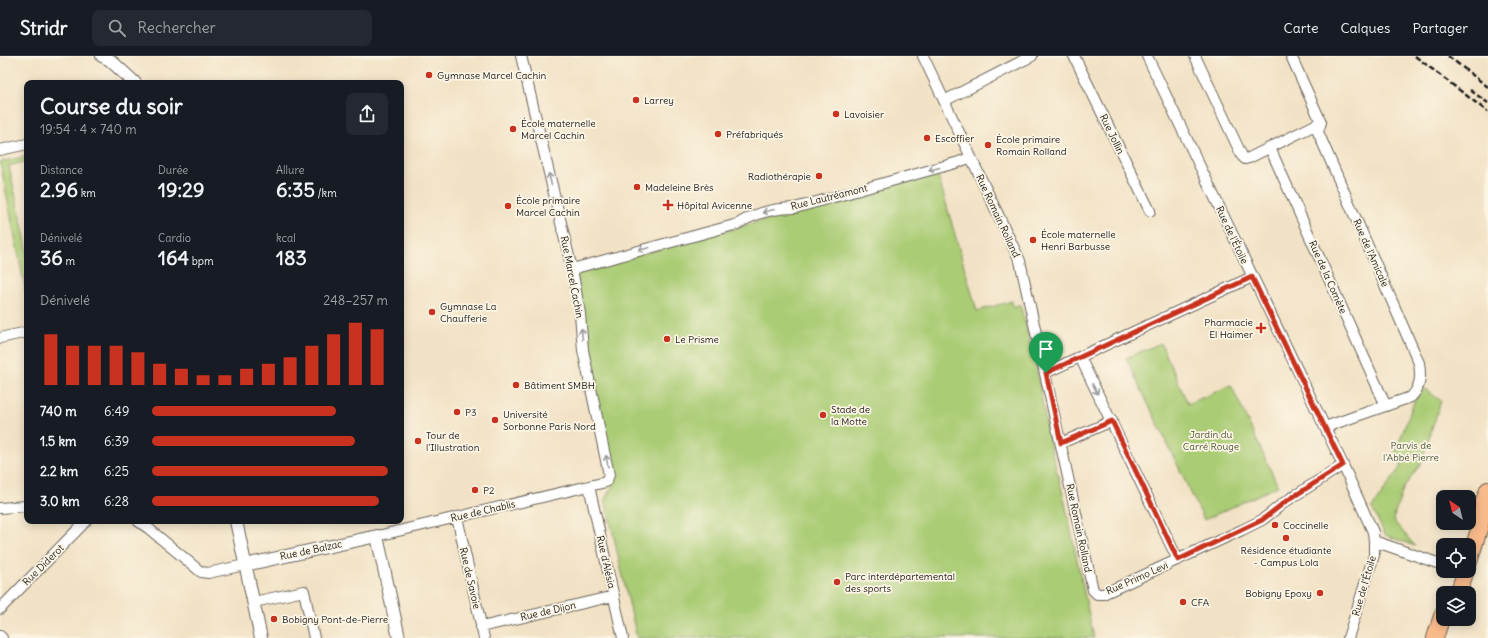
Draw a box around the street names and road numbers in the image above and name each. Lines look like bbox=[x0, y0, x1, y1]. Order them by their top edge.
street label: Rue Jollin bbox=[1097, 112, 1127, 156]
street label: Rue Romain Rolland bbox=[973, 172, 1023, 260]
street label: Rue Lautréamont bbox=[789, 181, 869, 213]
street label: Rue de l'Étoile bbox=[1213, 204, 1251, 266]
street label: Rue de l'Amicale bbox=[1350, 217, 1392, 289]
street label: Rue Marcel Cachin bbox=[558, 235, 586, 319]
street label: Rue de la Comète bbox=[1306, 238, 1350, 316]
street label: Rue Romain Rolland bbox=[1063, 482, 1095, 574]
street label: Rue de Chablis bbox=[449, 497, 517, 525]
street label: Rue d'Alésia bbox=[594, 534, 618, 590]
street label: Rue de Balzac bbox=[279, 537, 343, 563]
street label: Rue Diderot bbox=[20, 541, 67, 588]
street label: Rue de Savoie bbox=[457, 546, 483, 610]
street label: Rue de l'Étoile bbox=[1349, 554, 1379, 618]
street label: Rue Primo Levi bbox=[1104, 559, 1170, 597]
street label: Rue de Dijon bbox=[519, 598, 577, 624]

